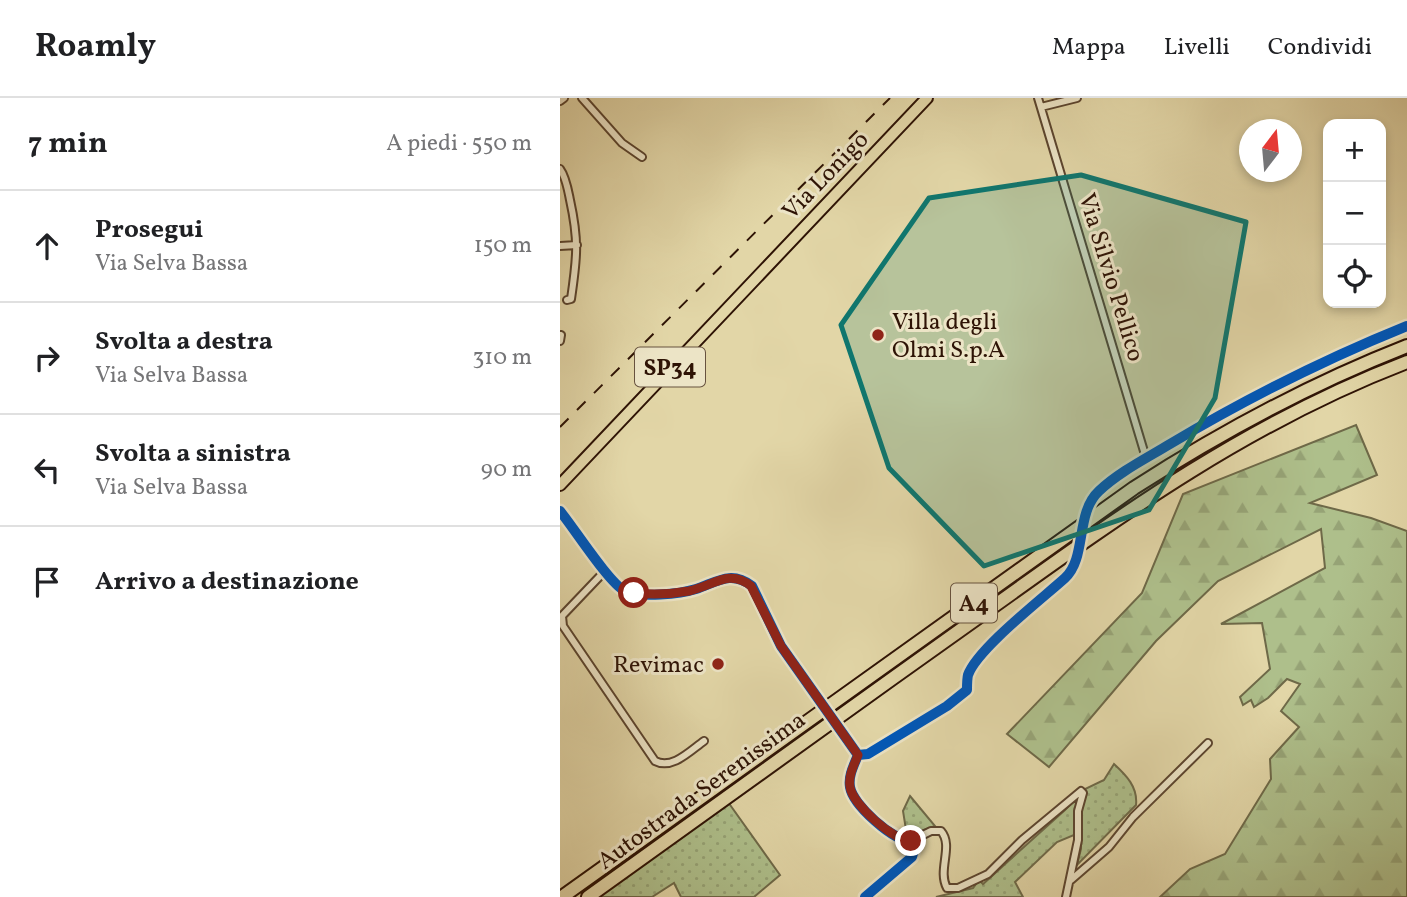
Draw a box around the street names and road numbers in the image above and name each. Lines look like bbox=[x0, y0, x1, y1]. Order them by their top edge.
street label: Via Lonigo bbox=[775, 124, 878, 228]
street label: Via Silvio Pellico bbox=[1068, 189, 1152, 366]
road number: SP34 bbox=[635, 348, 705, 386]
road number: A4 bbox=[951, 583, 997, 622]
street label: Autostrada Serenissima bbox=[591, 704, 813, 879]

